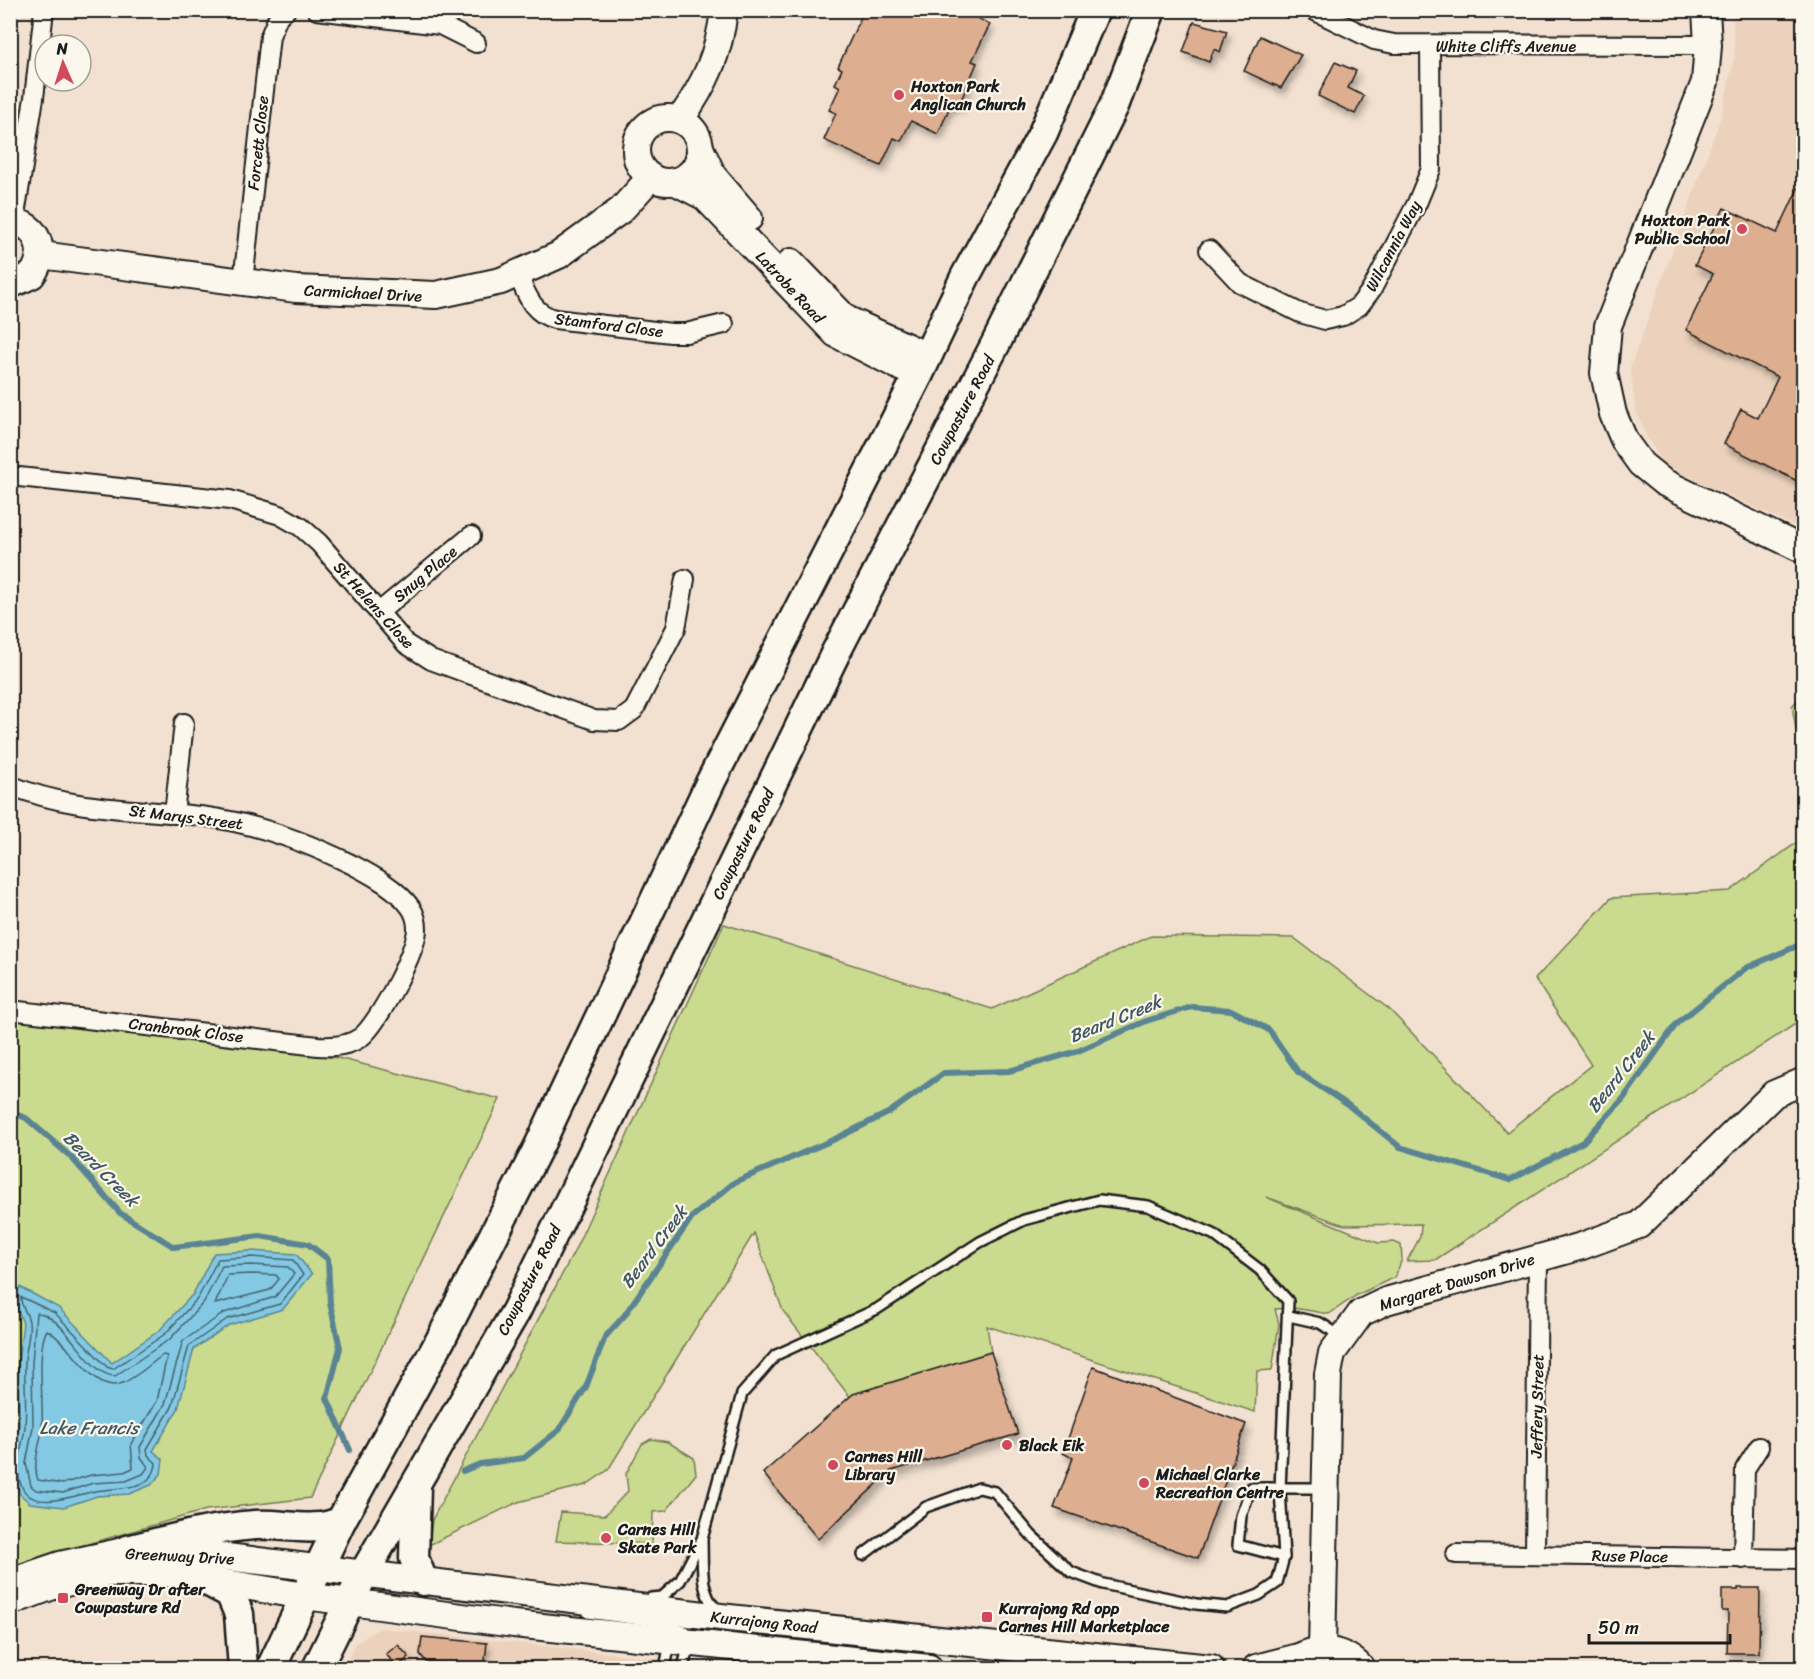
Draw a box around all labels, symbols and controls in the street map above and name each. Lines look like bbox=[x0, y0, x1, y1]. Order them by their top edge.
street label: White Cliffs Avenue bbox=[1436, 32, 1576, 61]
north arrow bbox=[33, 33, 93, 93]
text: N bbox=[55, 34, 69, 63]
place label: Hoxton Park Anglican Church bbox=[910, 72, 1026, 119]
marker: Hoxton Park Anglican Church bbox=[892, 88, 906, 102]
street label: Forcett Close bbox=[239, 94, 277, 192]
street label: Wilcannia Way bbox=[1357, 194, 1430, 297]
place label: Hoxton Park Public School bbox=[1635, 206, 1731, 253]
marker: Hoxton Park Public School bbox=[1735, 222, 1749, 236]
street label: Latrobe Road bbox=[748, 244, 833, 332]
street label: Carmichael Drive bbox=[303, 275, 423, 311]
street label: Stamford Close bbox=[553, 304, 665, 346]
street label: Cowpasture Road bbox=[921, 348, 1004, 470]
street label: Snug Place bbox=[386, 538, 464, 610]
street label: St Helens Close bbox=[326, 554, 422, 656]
street label: Cowpasture Road bbox=[703, 782, 783, 905]
street label: St Marys Street bbox=[127, 796, 245, 838]
water label: Beard Creek bbox=[1064, 985, 1168, 1052]
street label: Cranbrook Close bbox=[127, 1009, 245, 1051]
water label: Beard Creek bbox=[1578, 1022, 1665, 1120]
water label: Beard Creek bbox=[55, 1123, 148, 1216]
water label: Beard Creek bbox=[612, 1197, 698, 1295]
street label: Cowpasture Road bbox=[489, 1218, 570, 1341]
street label: Margaret Dawson Drive bbox=[1376, 1245, 1538, 1319]
street label: Jeffery Street bbox=[1522, 1354, 1552, 1459]
water label: Lake Francis bbox=[39, 1412, 140, 1444]
place label: Black Eik bbox=[1019, 1431, 1085, 1460]
marker: Black Eik bbox=[1000, 1438, 1014, 1452]
place label: Carnes Hill Library bbox=[844, 1442, 923, 1489]
marker: Carnes Hill Library bbox=[826, 1458, 840, 1472]
place label: Michael Clarke Recreation Centre bbox=[1155, 1460, 1285, 1507]
marker: Michael Clarke Recreation Centre bbox=[1137, 1476, 1151, 1490]
place label: Carnes Hill Skate Park bbox=[617, 1515, 697, 1562]
marker: Carnes Hill Skate Park bbox=[599, 1531, 613, 1545]
street label: Greenway Drive bbox=[125, 1539, 235, 1573]
street label: Ruse Place bbox=[1592, 1541, 1668, 1571]
place label: Greenway Dr after Cowpasture Rd bbox=[74, 1575, 206, 1622]
marker: Greenway Dr after Cowpasture Rd bbox=[56, 1591, 70, 1605]
place label: Kurrajong Rd opp Carnes Hill Marketplace bbox=[998, 1594, 1170, 1641]
street label: Kurrajong Road bbox=[709, 1602, 820, 1642]
scale bar bbox=[1589, 1607, 1730, 1645]
marker: Kurrajong Rd opp Carnes Hill Marketplace bbox=[980, 1610, 994, 1624]
text: 50 m bbox=[1598, 1612, 1639, 1644]

